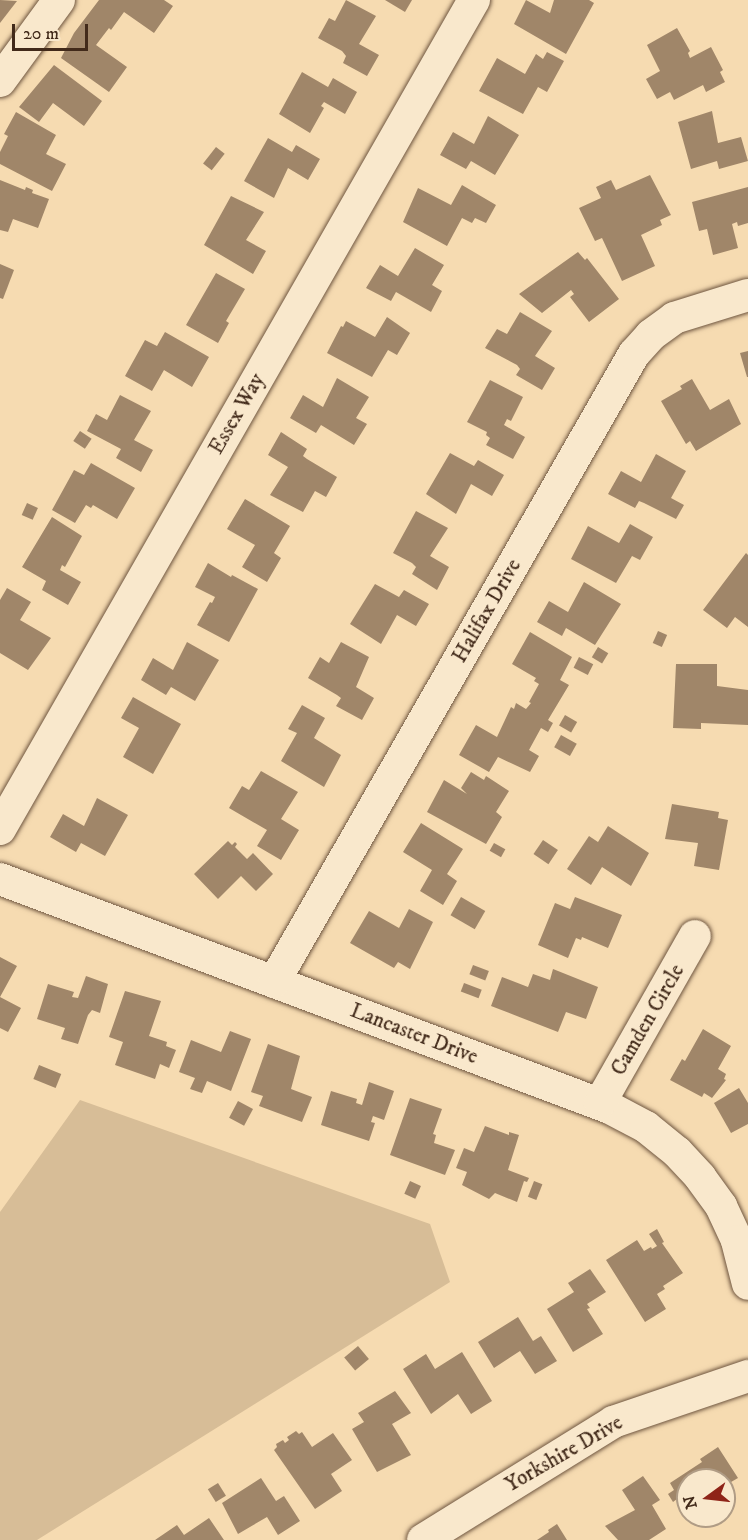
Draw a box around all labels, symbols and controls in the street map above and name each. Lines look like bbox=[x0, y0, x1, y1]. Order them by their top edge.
scale bar bbox=[15, 12, 92, 50]
text: 20 m bbox=[23, 23, 59, 45]
street label: Essex Way bbox=[204, 369, 270, 459]
street label: Halifax Drive bbox=[447, 555, 527, 667]
street label: Camden Circle bbox=[606, 960, 690, 1080]
street label: Lancaster Drive bbox=[347, 998, 481, 1070]
street label: Yorkshire Drive bbox=[501, 1410, 627, 1498]
north arrow bbox=[676, 1468, 736, 1528]
text: N bbox=[679, 1493, 702, 1511]

